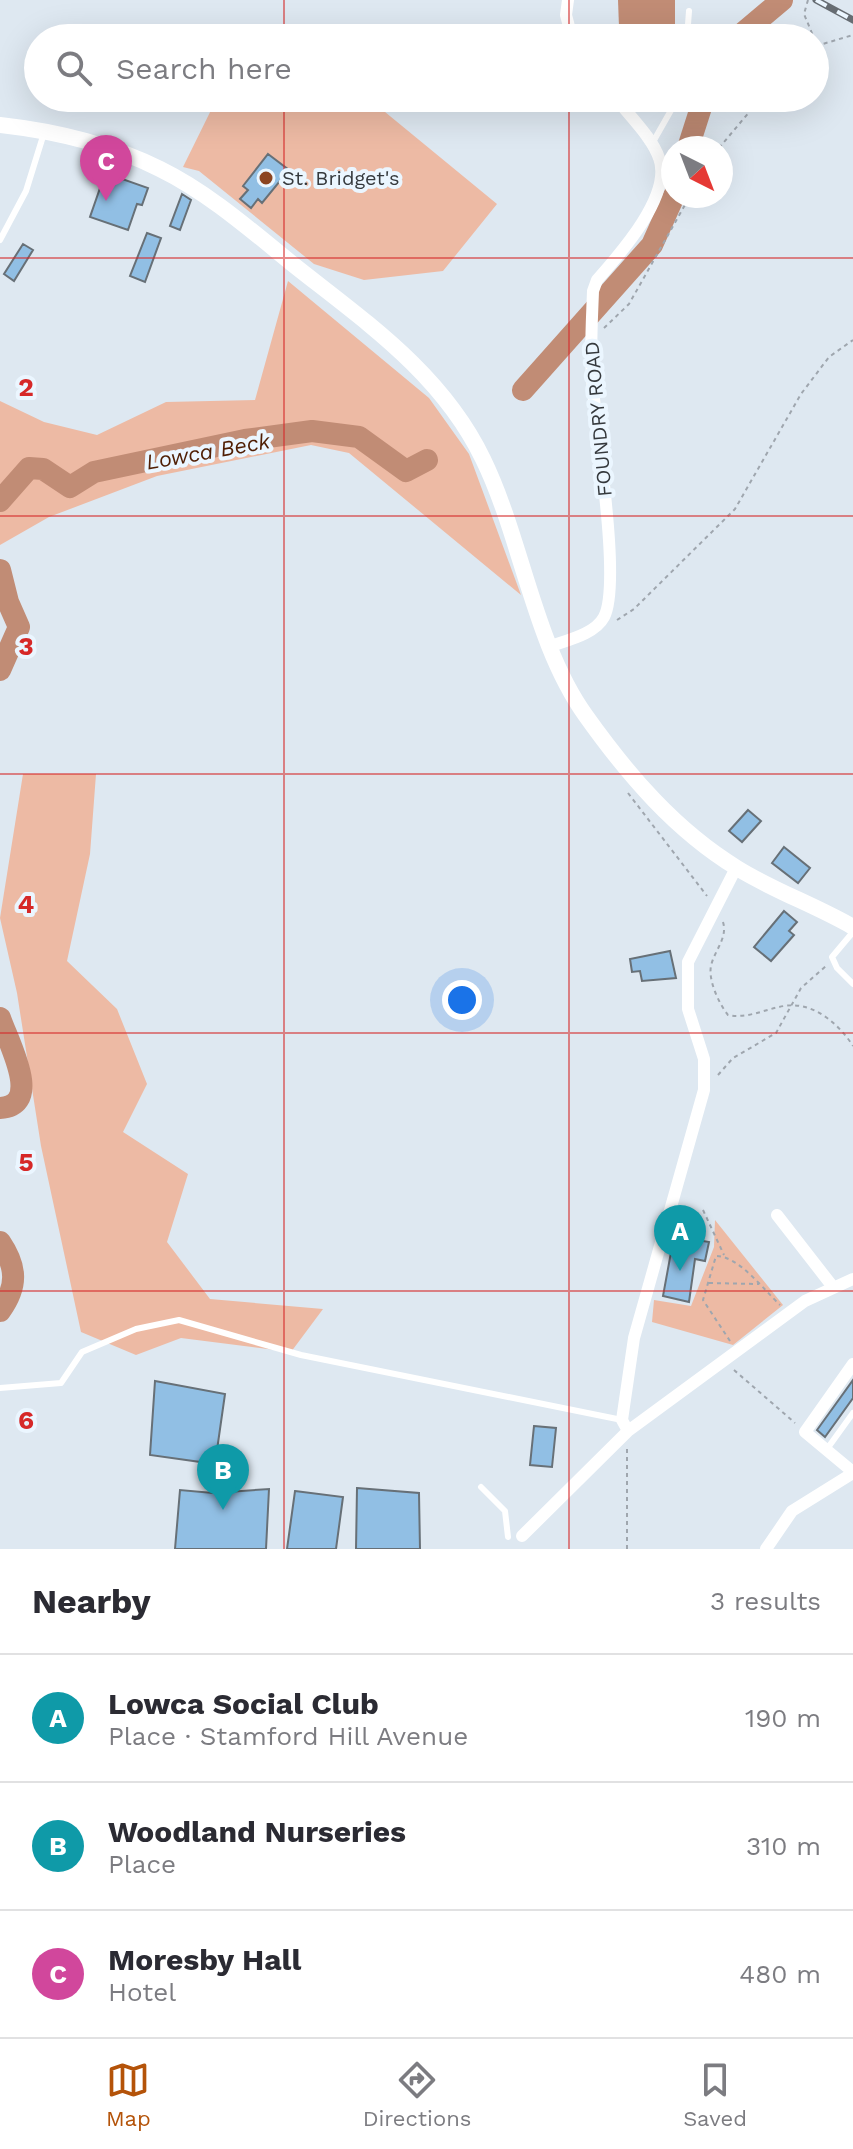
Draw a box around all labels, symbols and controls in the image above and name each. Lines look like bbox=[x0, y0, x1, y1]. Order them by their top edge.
search box bbox=[24, 24, 829, 112]
icon: search bbox=[52, 46, 96, 90]
text: Search here bbox=[116, 51, 292, 86]
pin: C bbox=[80, 135, 132, 201]
north arrow bbox=[661, 136, 733, 208]
place label: St. Bridget's bbox=[282, 166, 400, 190]
marker: St. Bridget's bbox=[257, 169, 275, 187]
street label: FOUNDRY ROAD bbox=[579, 340, 617, 498]
text: 2 bbox=[18, 372, 34, 402]
water label: Lowca Beck bbox=[144, 428, 273, 475]
text: 3 bbox=[18, 631, 34, 661]
text: 4 bbox=[18, 889, 35, 919]
your location bbox=[442, 980, 482, 1020]
text: 5 bbox=[18, 1147, 34, 1177]
pin: A bbox=[654, 1205, 706, 1271]
text: 6 bbox=[18, 1405, 34, 1435]
pin: B bbox=[197, 1444, 249, 1510]
text: Nearby bbox=[32, 1581, 151, 1621]
text: 3 results bbox=[710, 1586, 821, 1616]
text: Lowca Social Club bbox=[108, 1686, 379, 1721]
text: A bbox=[49, 1703, 67, 1733]
text: 190 m bbox=[745, 1703, 821, 1733]
text: Place · Stamford Hill Avenue bbox=[108, 1721, 468, 1751]
text: Woodland Nurseries bbox=[108, 1814, 406, 1849]
text: B bbox=[49, 1831, 67, 1861]
text: 310 m bbox=[746, 1831, 821, 1861]
text: Place bbox=[108, 1849, 176, 1879]
text: Moresby Hall bbox=[108, 1942, 301, 1977]
text: C bbox=[49, 1959, 67, 1989]
text: 480 m bbox=[739, 1959, 821, 1989]
text: Hotel bbox=[108, 1977, 176, 2007]
tab: Map bbox=[106, 2058, 151, 2131]
tab: Directions bbox=[363, 2058, 471, 2131]
tab: Saved bbox=[683, 2058, 747, 2131]

